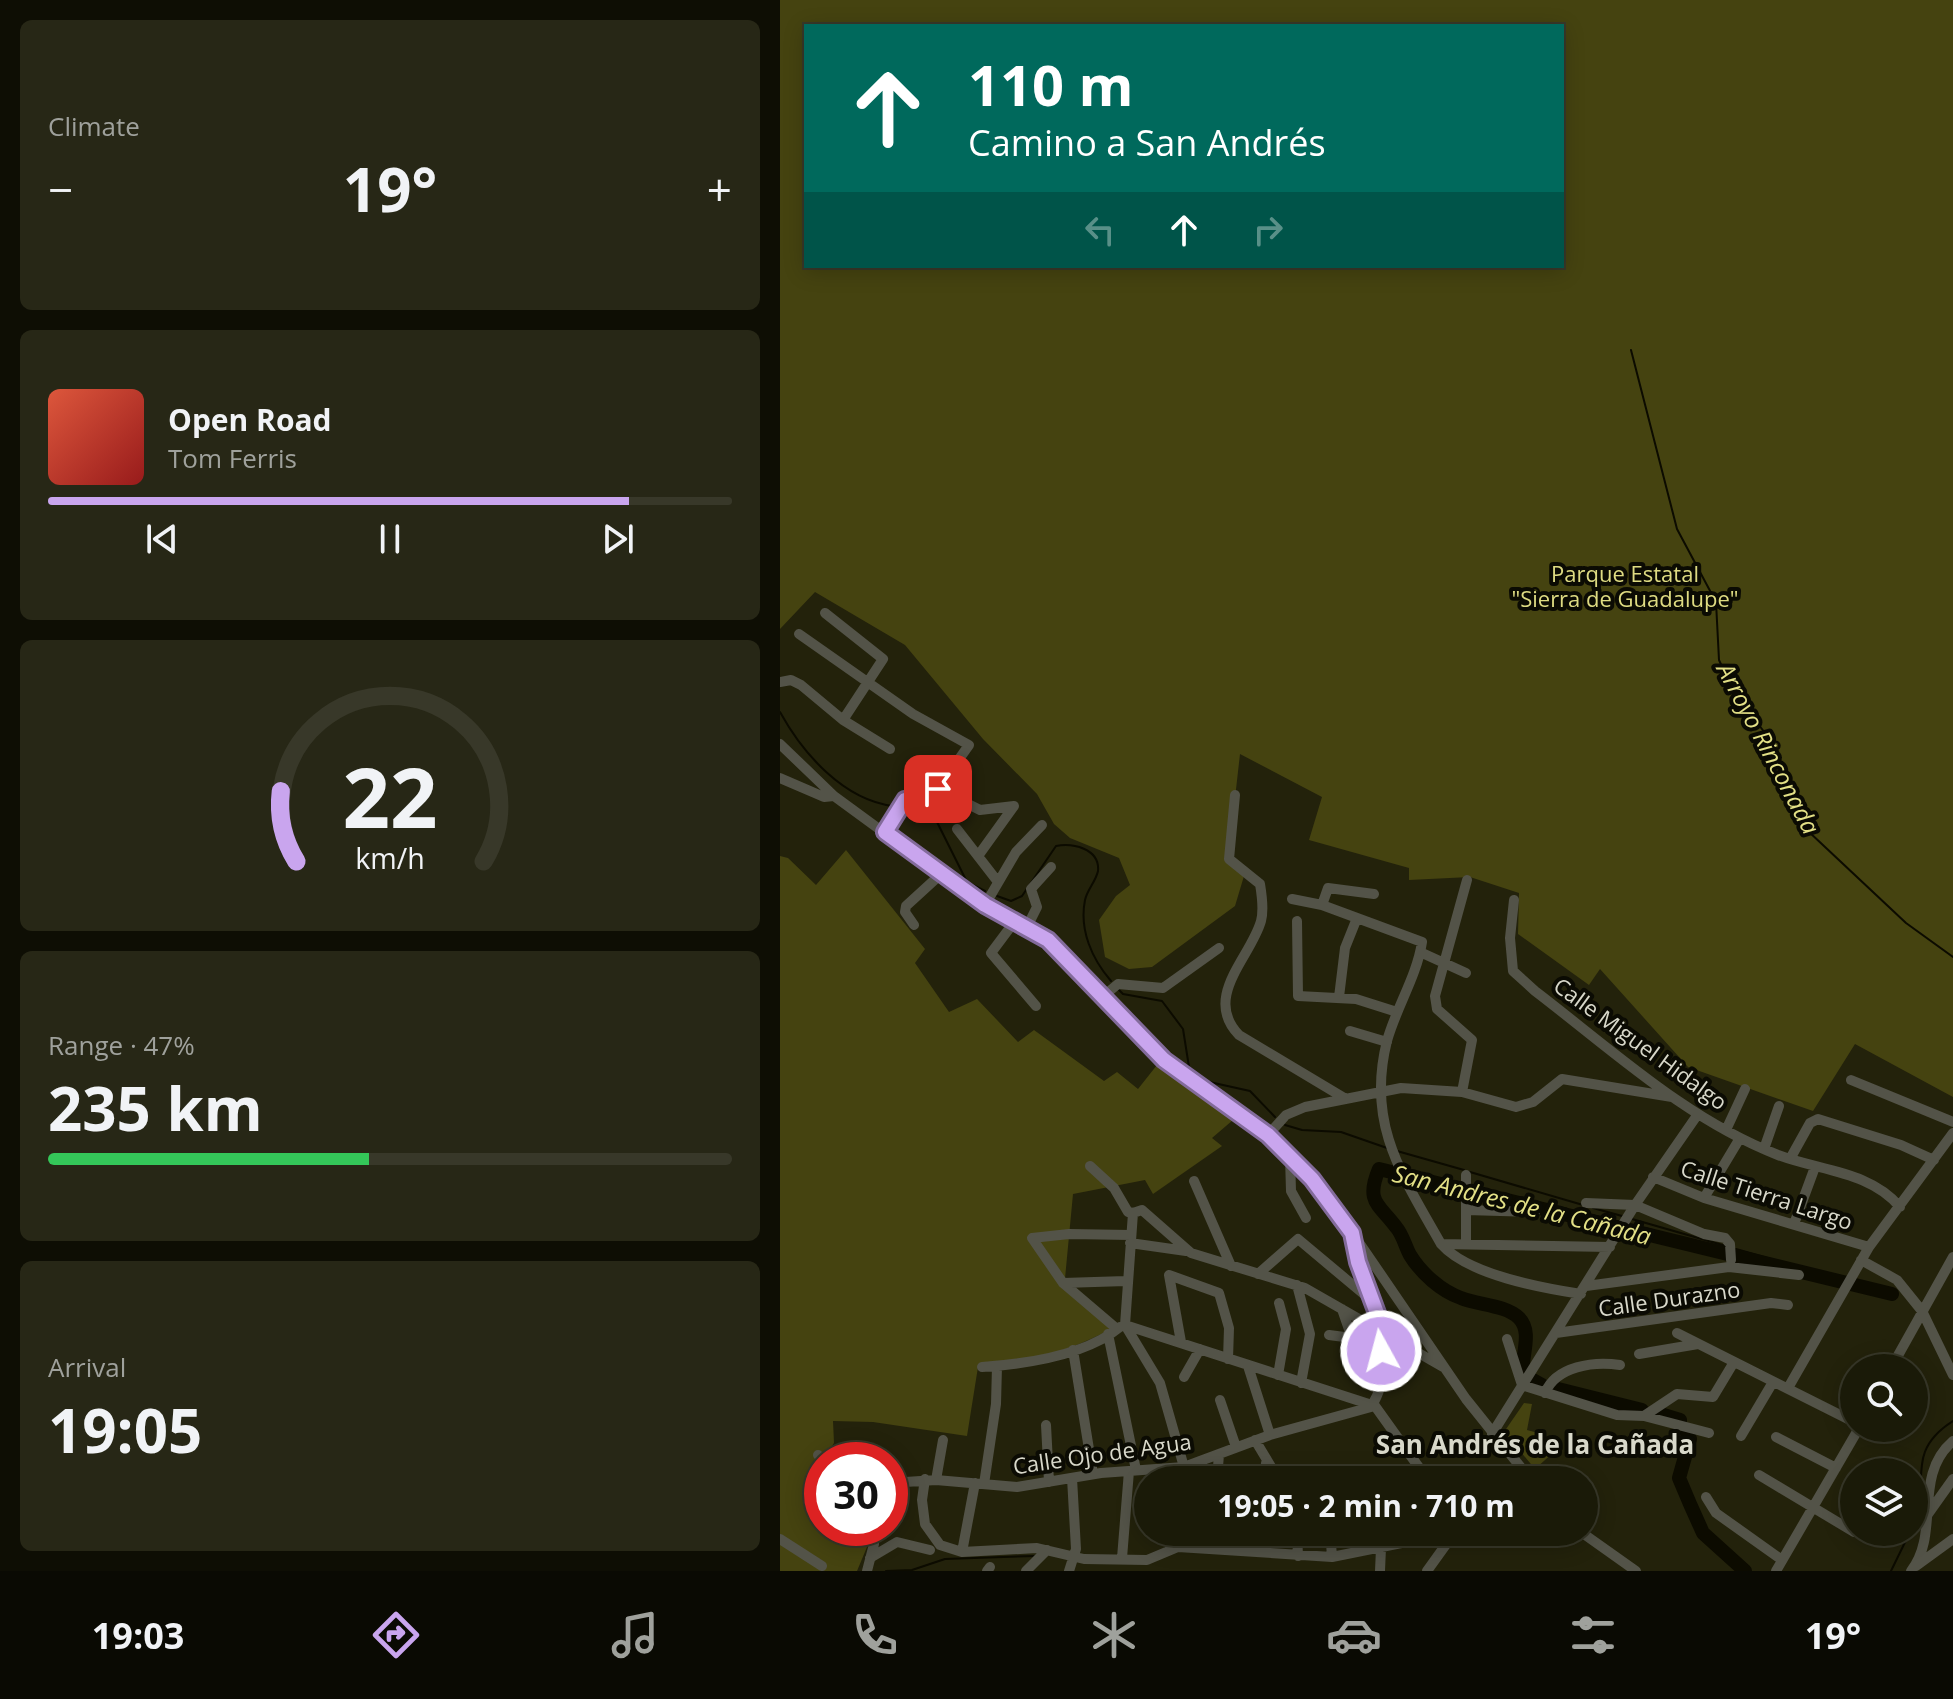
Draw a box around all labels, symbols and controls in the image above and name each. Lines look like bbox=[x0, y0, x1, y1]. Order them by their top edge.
text: 110 m bbox=[968, 46, 1134, 122]
icon: ahead bbox=[836, 56, 940, 160]
text: Climate bbox=[48, 108, 140, 144]
text: Camino a San Andrés bbox=[968, 118, 1326, 167]
text: 19° bbox=[343, 148, 437, 230]
text: − bbox=[48, 159, 73, 219]
text: + bbox=[707, 159, 732, 219]
icon: left bbox=[1078, 208, 1122, 252]
icon: ahead bbox=[1162, 208, 1206, 252]
icon: right bbox=[1246, 208, 1290, 252]
text: Open Road bbox=[168, 399, 332, 440]
text: Tom Ferris bbox=[168, 440, 297, 476]
icon: previous bbox=[140, 517, 184, 561]
icon: pause bbox=[368, 517, 412, 561]
icon: next bbox=[596, 517, 640, 561]
park label: Parque Estatal "Sierra de Guadalupe" bbox=[1511, 558, 1739, 613]
water label: Arroyo Rinconada bbox=[1709, 655, 1828, 840]
text: 22 bbox=[342, 738, 438, 851]
pin bbox=[904, 755, 972, 823]
icon: arrive bbox=[916, 767, 960, 811]
text: km/h bbox=[355, 838, 425, 877]
street label: Calle Miguel Hidalgo bbox=[1548, 970, 1734, 1116]
text: Range · 47% bbox=[48, 1027, 195, 1063]
text: 235 km bbox=[48, 1067, 263, 1149]
street label: Calle Tierra Largo bbox=[1677, 1152, 1857, 1236]
water label: San Andres de la Cañada bbox=[1389, 1156, 1655, 1252]
street label: Calle Durazno bbox=[1596, 1273, 1742, 1323]
position arrow bbox=[1339, 1309, 1423, 1393]
text: Arrival bbox=[48, 1349, 126, 1385]
map controls bbox=[1840, 1354, 1928, 1546]
button: search bbox=[1840, 1354, 1928, 1442]
text: 19:05 bbox=[48, 1389, 202, 1471]
street label: Calle Ojo de Agua bbox=[1011, 1426, 1193, 1480]
district label: San Andrés de la Cañada bbox=[1376, 1426, 1694, 1462]
speed limit sign: 30 bbox=[804, 1442, 908, 1546]
button: layers bbox=[1840, 1458, 1928, 1546]
text: 19:05 · 2 min · 710 m bbox=[1217, 1485, 1515, 1526]
icon: directions bbox=[368, 1607, 424, 1663]
icon: music bbox=[607, 1607, 663, 1663]
icon: phone bbox=[847, 1607, 903, 1663]
icon: climate bbox=[1086, 1607, 1142, 1663]
icon: car bbox=[1326, 1607, 1382, 1663]
icon: filters bbox=[1565, 1607, 1621, 1663]
text: 19:03 bbox=[92, 1611, 184, 1660]
text: 19° bbox=[1805, 1611, 1861, 1660]

